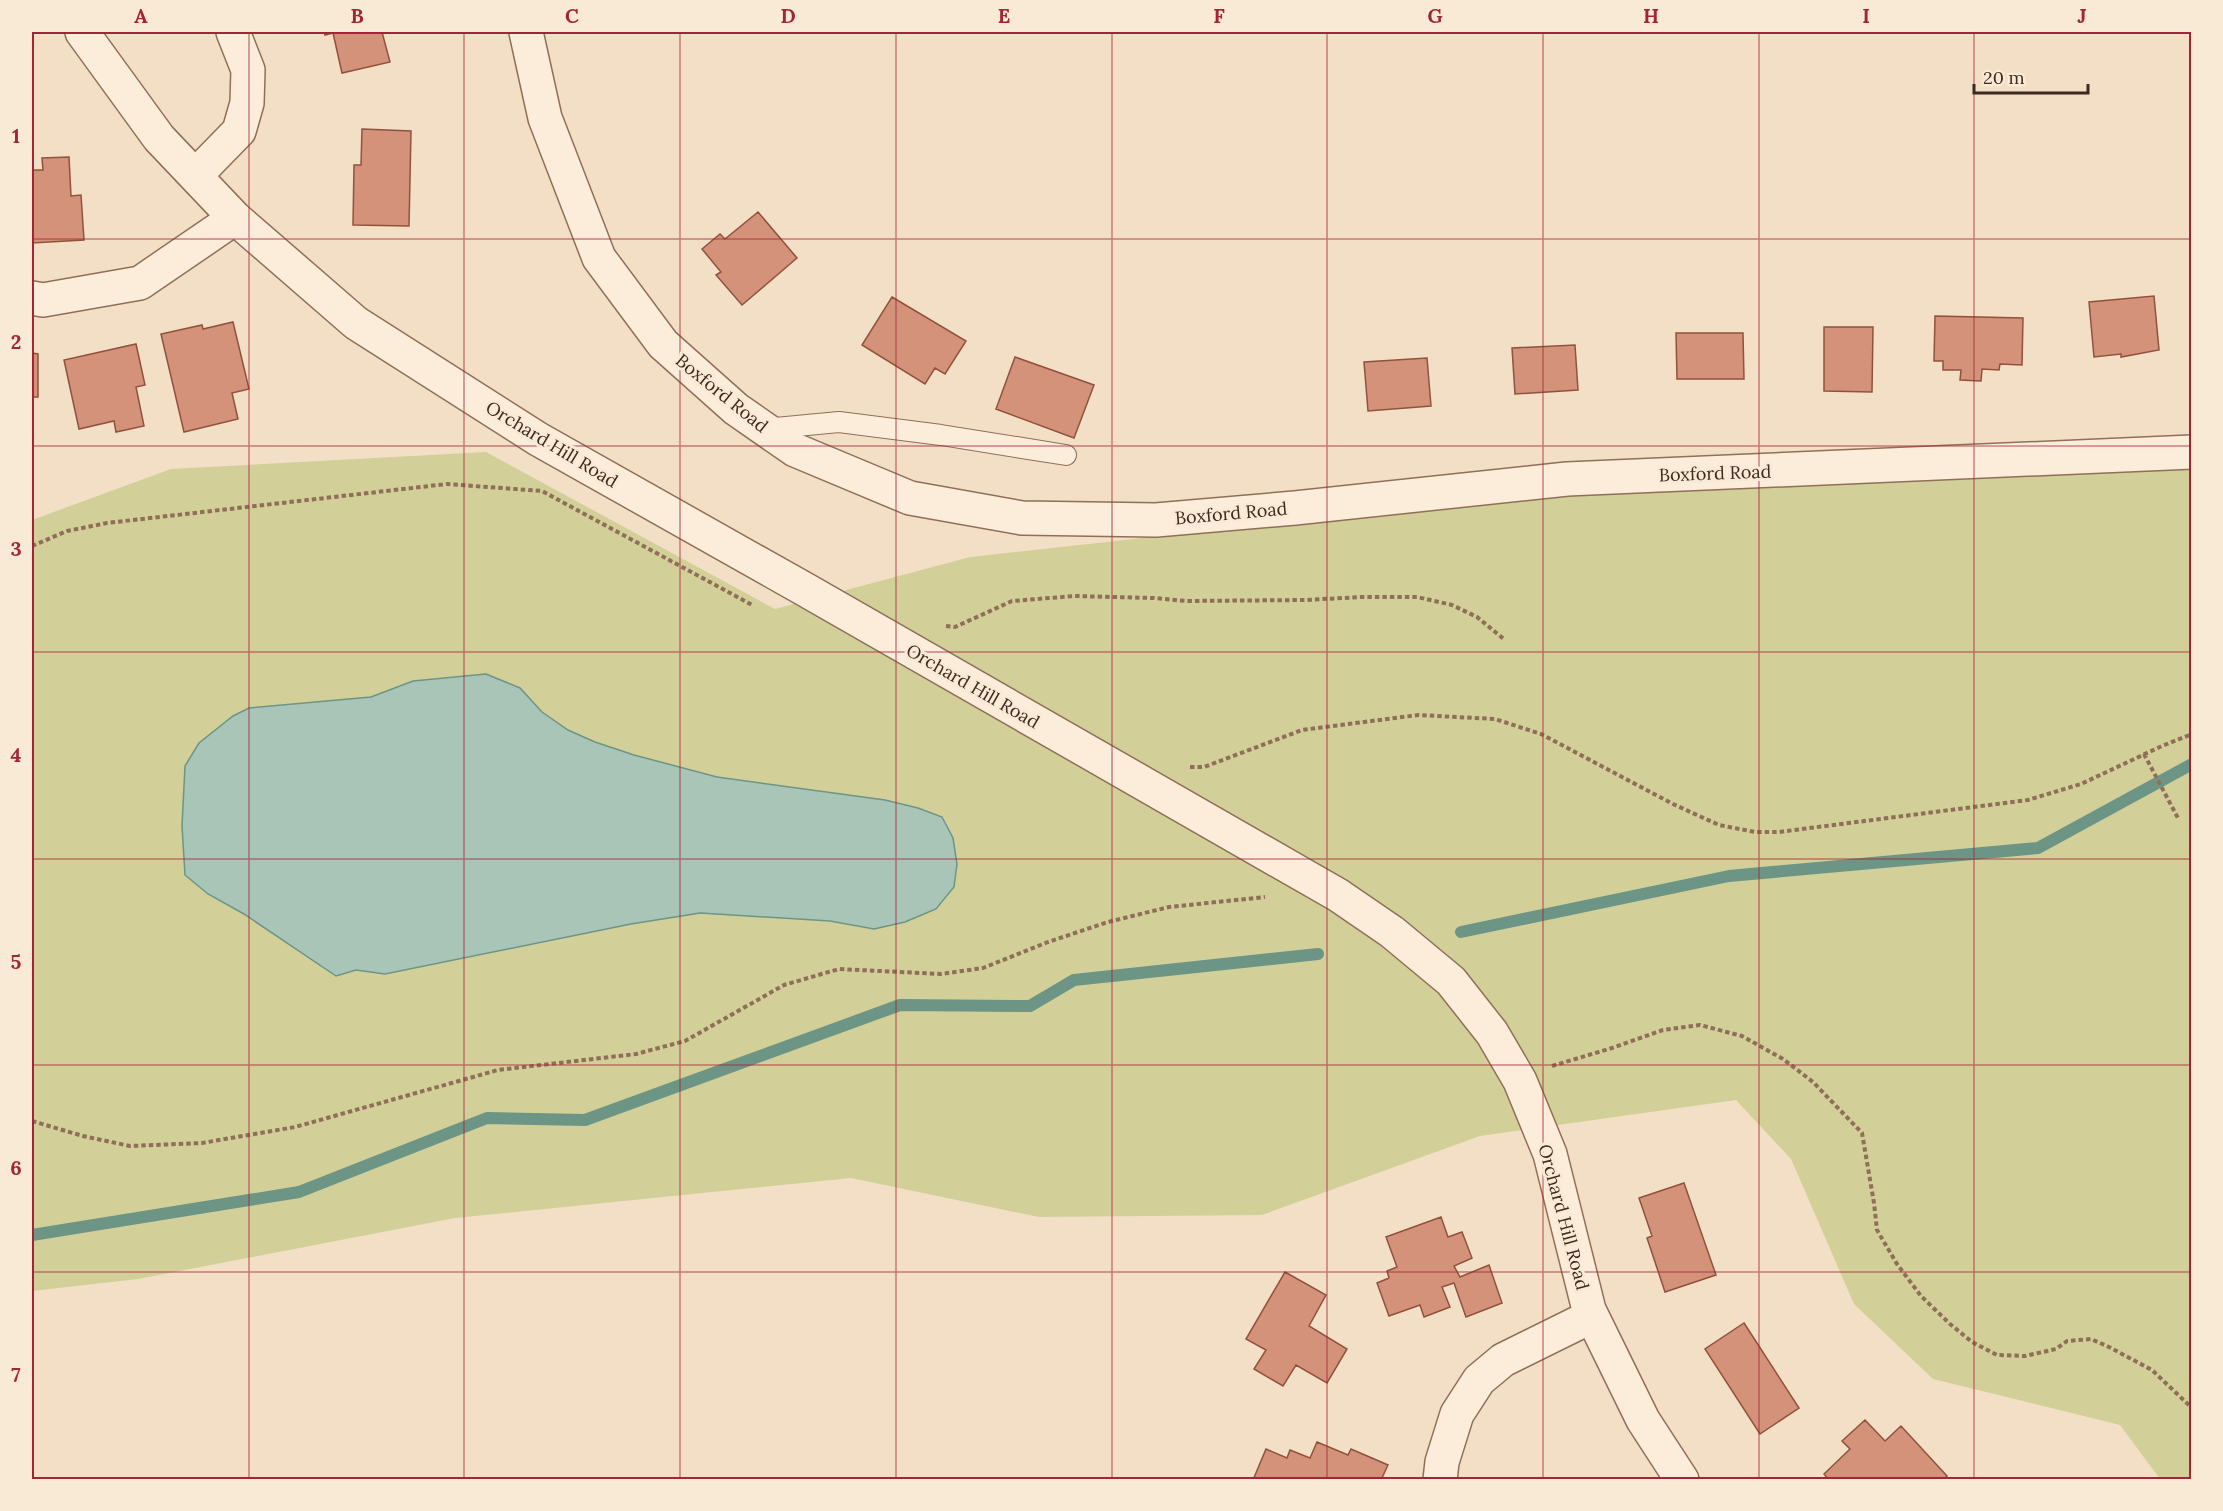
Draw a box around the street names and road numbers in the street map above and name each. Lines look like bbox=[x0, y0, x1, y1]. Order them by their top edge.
street label: Boxford Road bbox=[671, 349, 773, 438]
street label: Orchard Hill Road bbox=[482, 396, 622, 493]
street label: Boxford Road bbox=[1658, 460, 1772, 486]
street label: Boxford Road bbox=[1174, 497, 1288, 529]
street label: Orchard Hill Road bbox=[902, 639, 1044, 734]
street label: Orchard Hill Road bbox=[1533, 1142, 1595, 1293]

